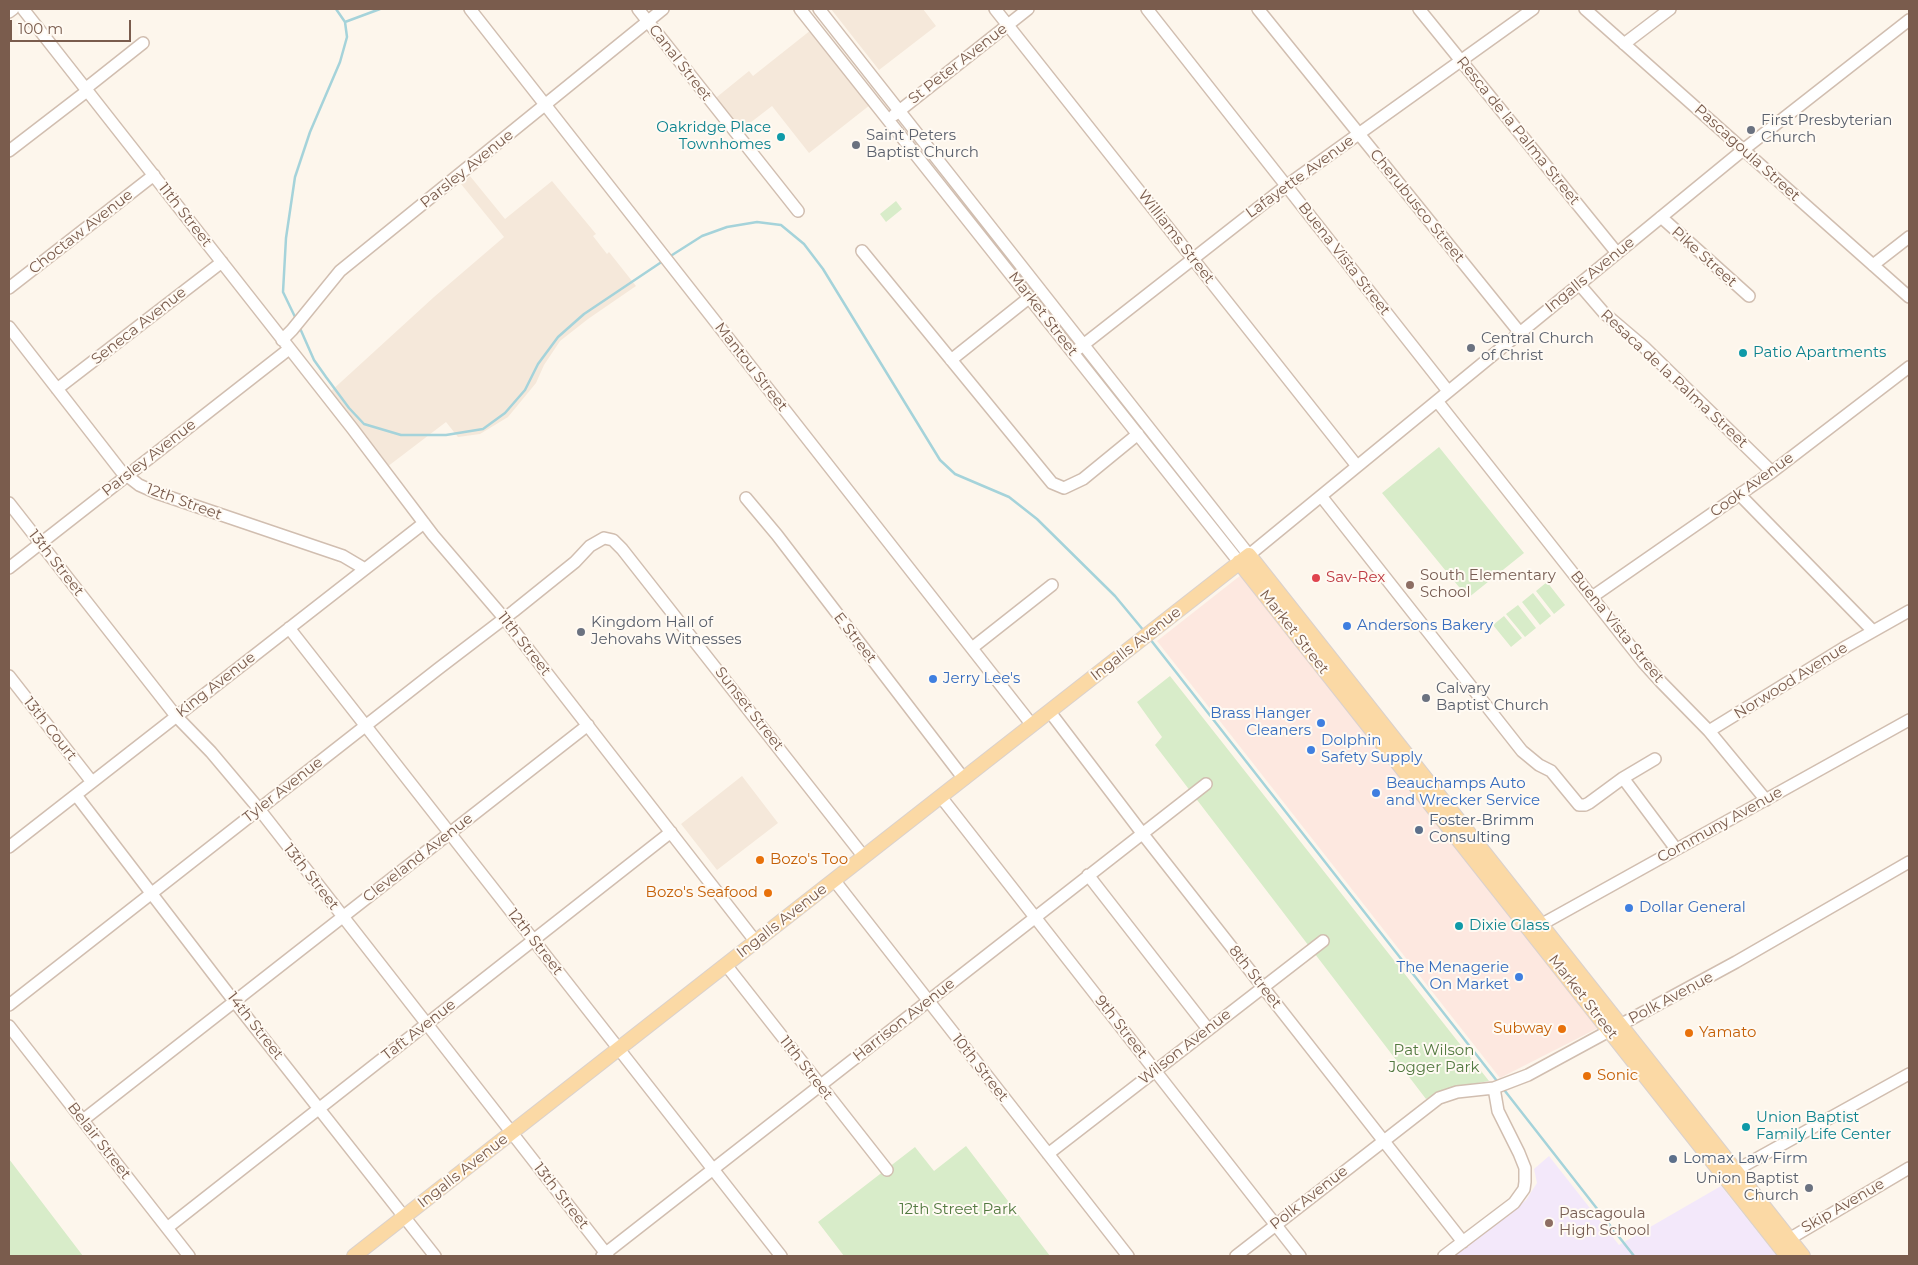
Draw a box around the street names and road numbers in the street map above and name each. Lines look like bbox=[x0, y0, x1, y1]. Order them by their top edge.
street label: St Peter Avenue bbox=[905, 20, 1011, 108]
street label: Canal Street bbox=[645, 21, 715, 105]
street label: Resca de la Palma Street bbox=[1453, 53, 1583, 209]
street label: Pascagoula Street bbox=[1690, 101, 1804, 205]
street label: Parsley Avenue bbox=[417, 126, 517, 212]
street label: Lafayette Avenue bbox=[1242, 132, 1358, 222]
street label: Cherubusco Street bbox=[1366, 146, 1468, 266]
street label: 11th Street bbox=[154, 179, 216, 251]
street label: Choctaw Avenue bbox=[25, 186, 137, 278]
street label: Williams Street bbox=[1134, 187, 1218, 287]
street label: Buena Vista Street bbox=[1294, 199, 1394, 319]
street label: Pike Street bbox=[1668, 223, 1740, 291]
street label: Ingalls Avenue bbox=[1542, 233, 1638, 317]
street label: Market Street bbox=[1004, 268, 1082, 360]
street label: Seneca Avenue bbox=[88, 283, 190, 369]
street label: Resaca de la Palma Street bbox=[1597, 306, 1751, 452]
street label: Mantou Street bbox=[711, 319, 791, 415]
street label: Parsley Avenue bbox=[98, 416, 200, 500]
street label: Cook Avenue bbox=[1707, 449, 1797, 521]
street label: 12th Street bbox=[144, 480, 224, 524]
street label: 13th Street bbox=[24, 526, 88, 600]
street label: Buena Vista Street bbox=[1566, 567, 1668, 687]
street label: Market Street bbox=[1255, 586, 1333, 678]
street label: Ingalls Avenue bbox=[1087, 603, 1185, 685]
street label: 11th Street bbox=[493, 608, 555, 680]
street label: E Street bbox=[830, 609, 880, 667]
street label: Norwood Avenue bbox=[1731, 639, 1851, 723]
street label: King Avenue bbox=[173, 648, 259, 722]
street label: Sunset Street bbox=[711, 664, 787, 754]
street label: 13th Court bbox=[19, 693, 81, 765]
street label: Tyler Avenue bbox=[239, 753, 327, 827]
street label: Communy Avenue bbox=[1654, 783, 1786, 867]
street label: Cleveland Avenue bbox=[360, 810, 476, 906]
street label: 13th Street bbox=[279, 840, 343, 914]
street label: Ingalls Avenue bbox=[733, 880, 831, 962]
street label: 12th Street bbox=[503, 905, 567, 979]
street label: 8th Street bbox=[1225, 942, 1285, 1012]
street label: Market Street bbox=[1544, 951, 1622, 1043]
street label: Polk Avenue bbox=[1625, 968, 1717, 1028]
street label: Harrison Avenue bbox=[849, 975, 959, 1065]
street label: 14th Street bbox=[223, 989, 287, 1063]
street label: 9th Street bbox=[1091, 992, 1151, 1062]
street label: Taft Avenue bbox=[378, 996, 460, 1064]
street label: Wilson Avenue bbox=[1135, 1005, 1235, 1089]
street label: 10th Street bbox=[948, 1031, 1012, 1105]
street label: 11th Street bbox=[775, 1032, 837, 1104]
street label: Belair Street bbox=[63, 1099, 135, 1183]
street label: Ingalls Avenue bbox=[414, 1130, 512, 1212]
street label: 13th Street bbox=[529, 1159, 593, 1233]
street label: Polk Avenue bbox=[1267, 1162, 1351, 1234]
street label: Skip Avenue bbox=[1798, 1175, 1888, 1237]

